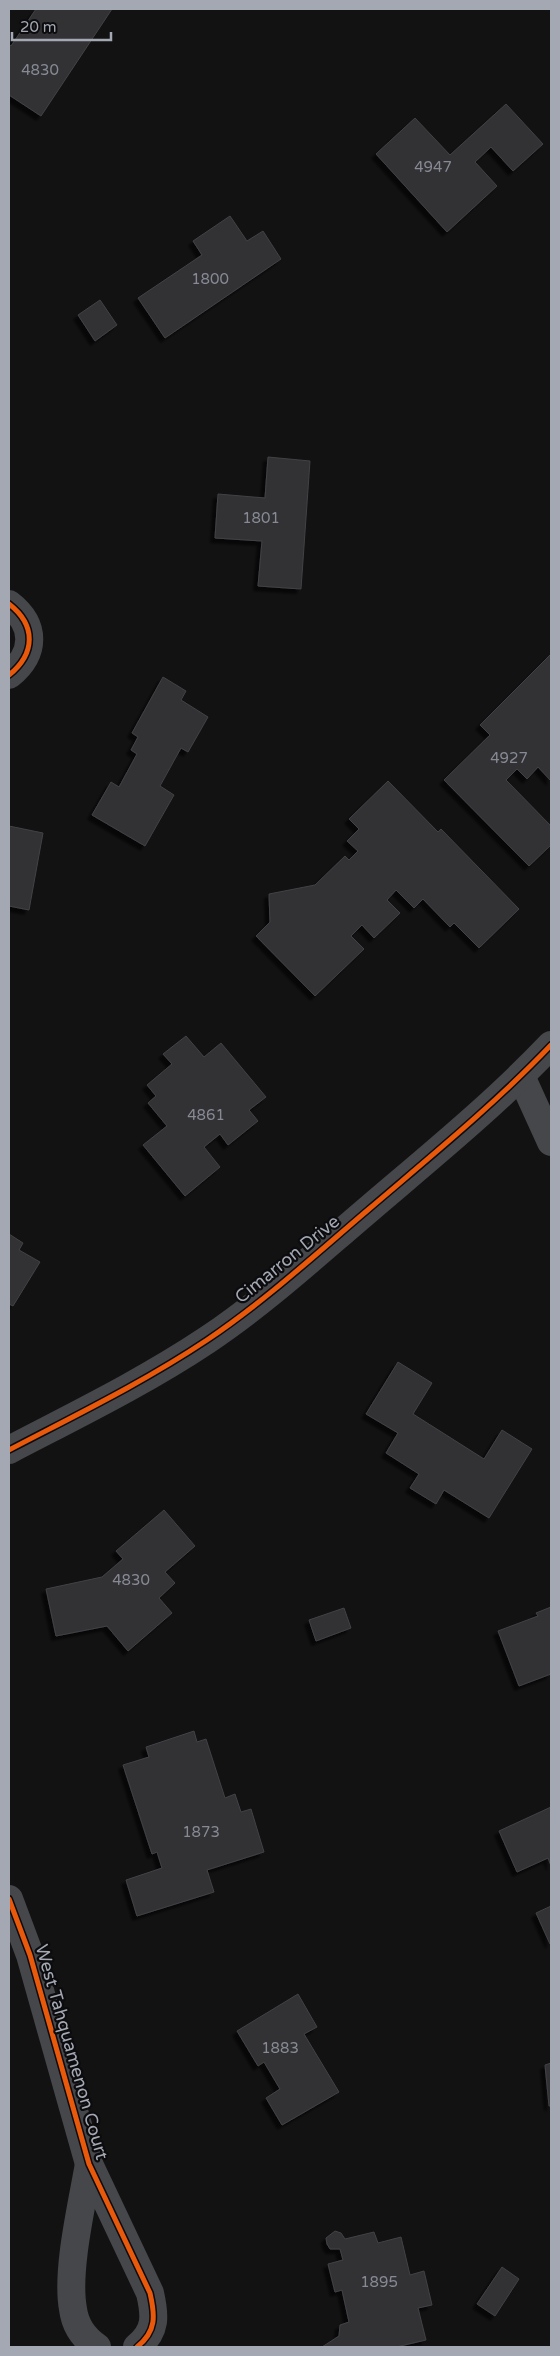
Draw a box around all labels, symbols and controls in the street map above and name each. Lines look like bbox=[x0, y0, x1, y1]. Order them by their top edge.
scale bar bbox=[12, 10, 111, 42]
text: 20 m bbox=[20, 18, 57, 36]
house number: 4830 bbox=[21, 61, 59, 79]
house number: 4947 bbox=[414, 158, 452, 176]
house number: 1800 bbox=[191, 270, 229, 288]
house number: 1801 bbox=[242, 509, 280, 527]
house number: 4927 bbox=[490, 749, 528, 767]
house number: 4861 bbox=[187, 1106, 225, 1124]
street label: Cimarron Drive bbox=[230, 1210, 344, 1308]
house number: 4830 bbox=[112, 1571, 150, 1589]
house number: 1873 bbox=[182, 1823, 220, 1841]
street label: West Tahquamenon Court bbox=[31, 1942, 113, 2162]
house number: 1883 bbox=[261, 2039, 299, 2057]
house number: 1895 bbox=[360, 2273, 398, 2291]

